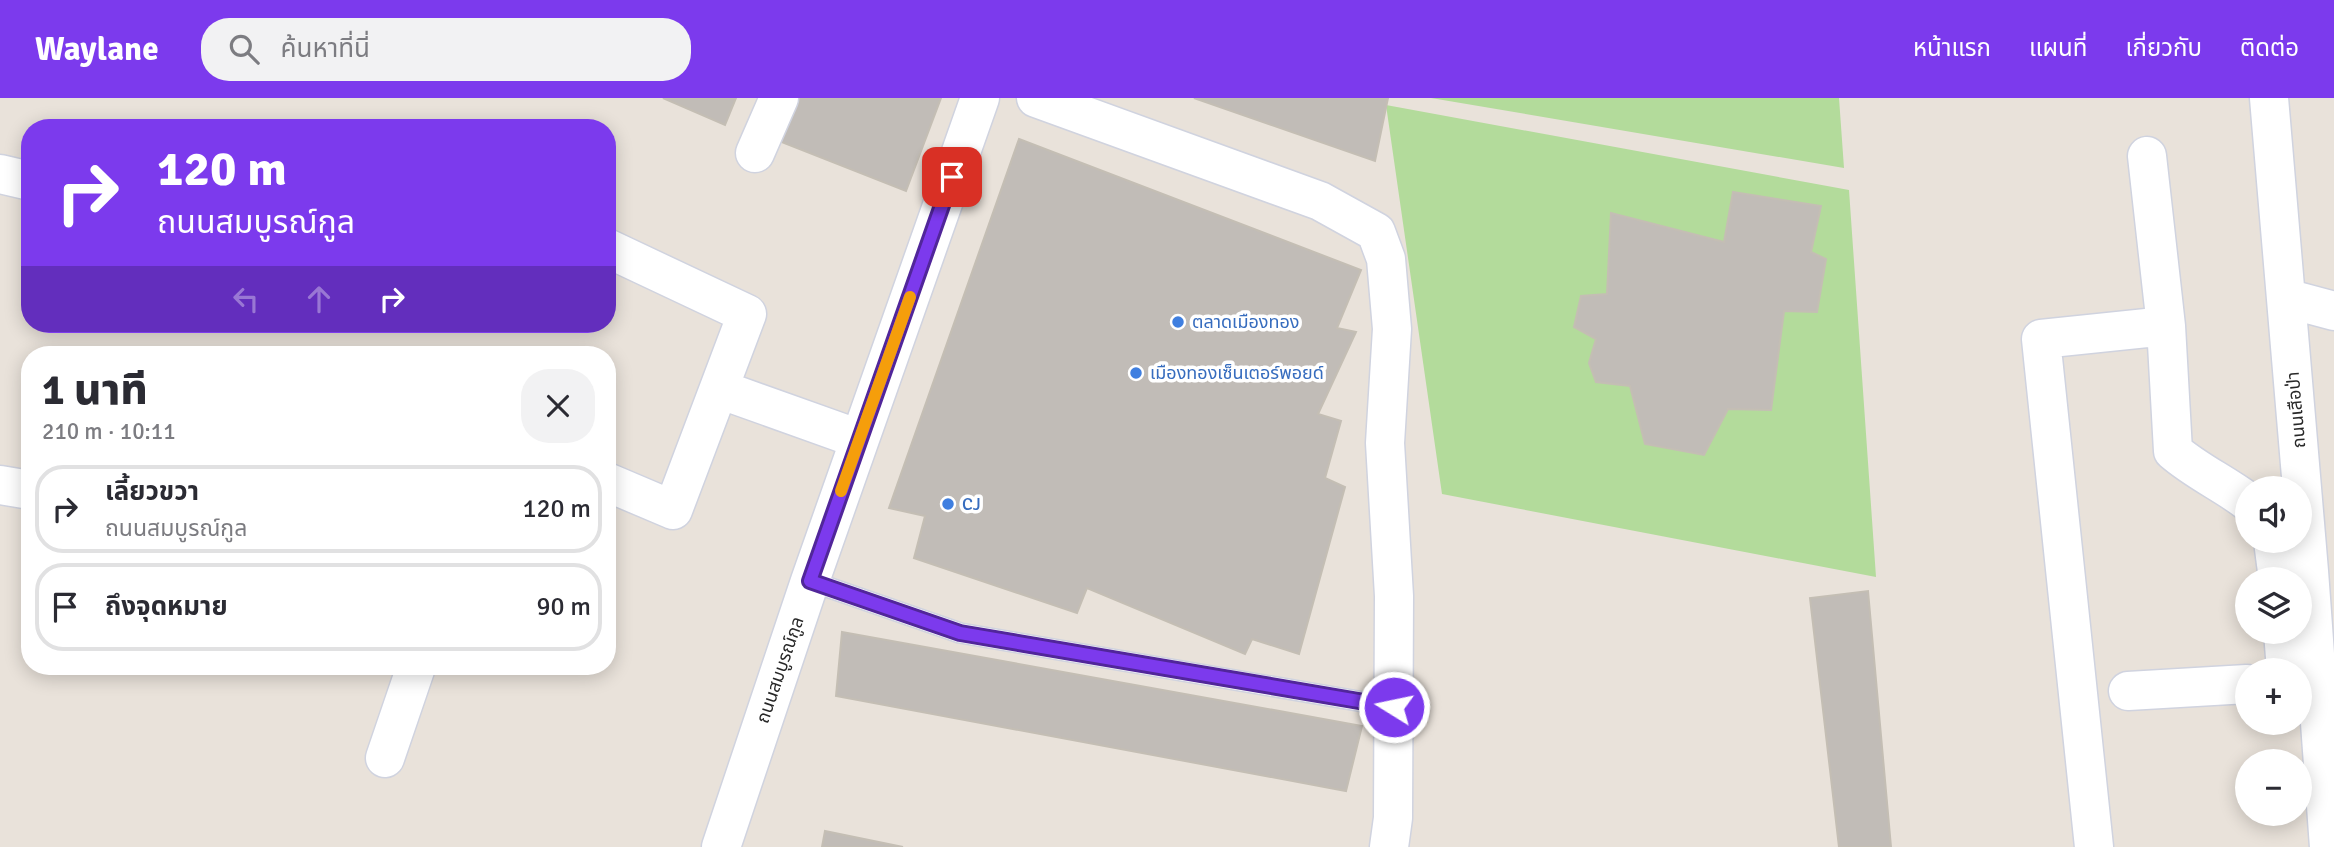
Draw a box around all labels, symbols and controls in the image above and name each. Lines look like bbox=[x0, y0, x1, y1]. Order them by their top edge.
search box bbox=[201, 18, 691, 81]
text: Waylane bbox=[35, 29, 159, 70]
icon: search bbox=[225, 30, 263, 68]
text: ค้นหาที่นี่ bbox=[281, 33, 370, 65]
text: หน้าแรก bbox=[1913, 33, 1991, 63]
text: แผนที่ bbox=[2029, 33, 2087, 63]
text: เกี่ยวกับ bbox=[2125, 33, 2202, 63]
text: ติดต่อ bbox=[2240, 33, 2299, 63]
text: 120 m bbox=[157, 139, 287, 199]
icon: right bbox=[42, 147, 133, 238]
pin bbox=[922, 147, 982, 207]
icon: arrive bbox=[933, 158, 971, 196]
text: ถนนสมบูรณ์กูล bbox=[157, 203, 355, 242]
icon: left bbox=[227, 280, 265, 318]
icon: ahead bbox=[300, 280, 338, 318]
icon: right bbox=[373, 280, 411, 318]
place label: ตลาดเมืองทอง bbox=[1192, 311, 1299, 333]
marker: ตลาดเมืองทอง bbox=[1170, 314, 1186, 330]
place label: เมืองทองเซ็นเตอร์พอยด์ bbox=[1150, 362, 1324, 384]
text: 1 นาที bbox=[42, 365, 148, 416]
marker: เมืองทองเซ็นเตอร์พอยด์ bbox=[1128, 365, 1144, 381]
button: close bbox=[521, 369, 595, 443]
street label: ถนนเสือป่า bbox=[2282, 371, 2310, 449]
text: 210 m · 10:11 bbox=[42, 417, 176, 446]
text: เลี้ยวขวา bbox=[105, 476, 199, 508]
map controls bbox=[2235, 476, 2312, 826]
button: sound bbox=[2235, 476, 2312, 553]
icon: right bbox=[46, 490, 84, 528]
text: 120 m bbox=[522, 493, 591, 525]
place label: CJ bbox=[962, 493, 981, 515]
marker: CJ bbox=[940, 496, 956, 512]
text: ถนนสมบูรณ์กูล bbox=[105, 514, 247, 543]
button: layers bbox=[2235, 567, 2312, 644]
icon: arrive bbox=[46, 588, 84, 626]
text: ถึงจุดหมาย bbox=[105, 591, 228, 623]
text: 90 m bbox=[536, 591, 591, 623]
street label: ถนนสมบูรณ์กูล bbox=[751, 614, 809, 727]
button: + bbox=[2235, 658, 2312, 735]
position arrow bbox=[1357, 670, 1431, 744]
button: − bbox=[2235, 749, 2312, 826]

